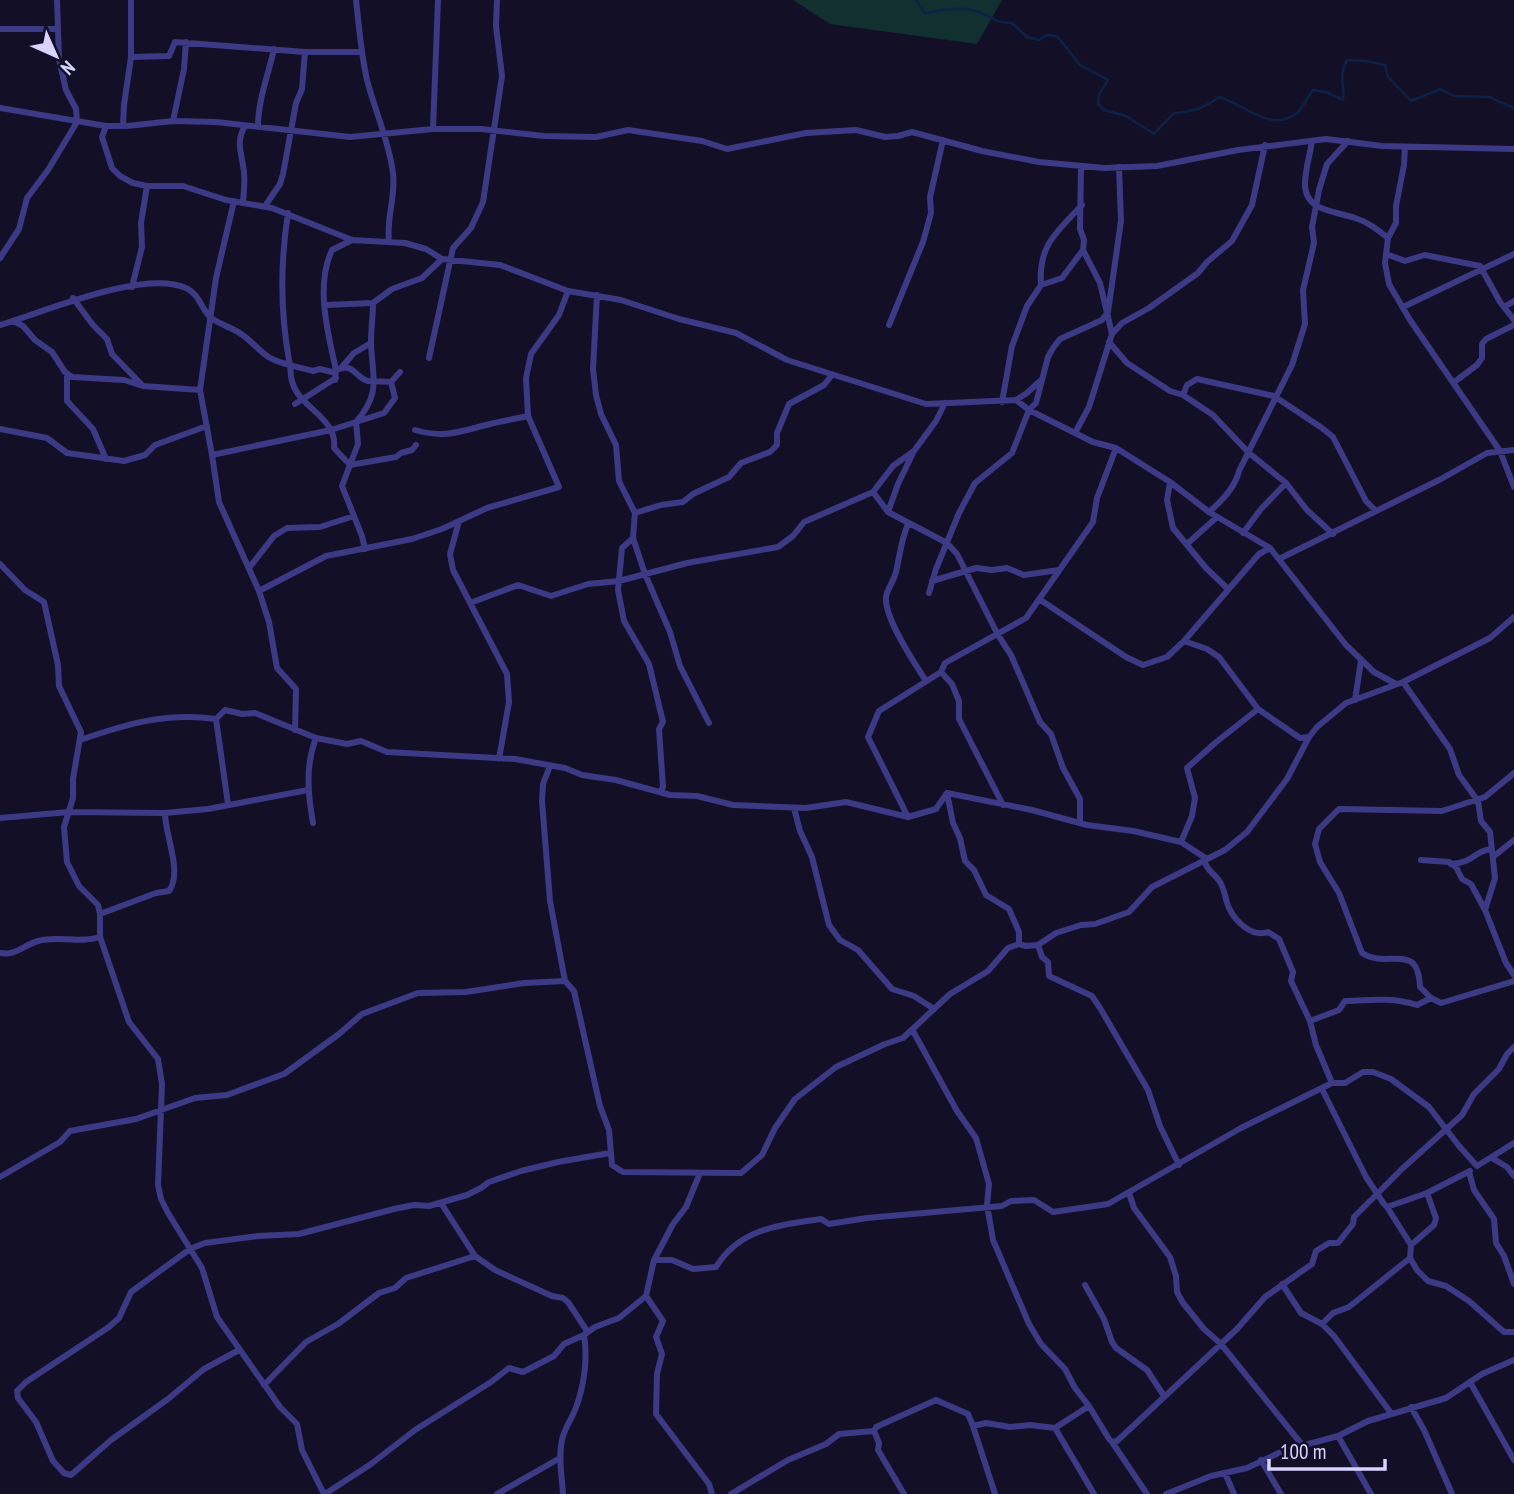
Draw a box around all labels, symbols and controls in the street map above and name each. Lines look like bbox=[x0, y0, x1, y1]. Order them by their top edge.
north arrow bbox=[21, 21, 91, 91]
text: N bbox=[56, 56, 80, 80]
scale bar bbox=[1269, 1428, 1384, 1472]
text: 100 m bbox=[1280, 1438, 1326, 1465]

